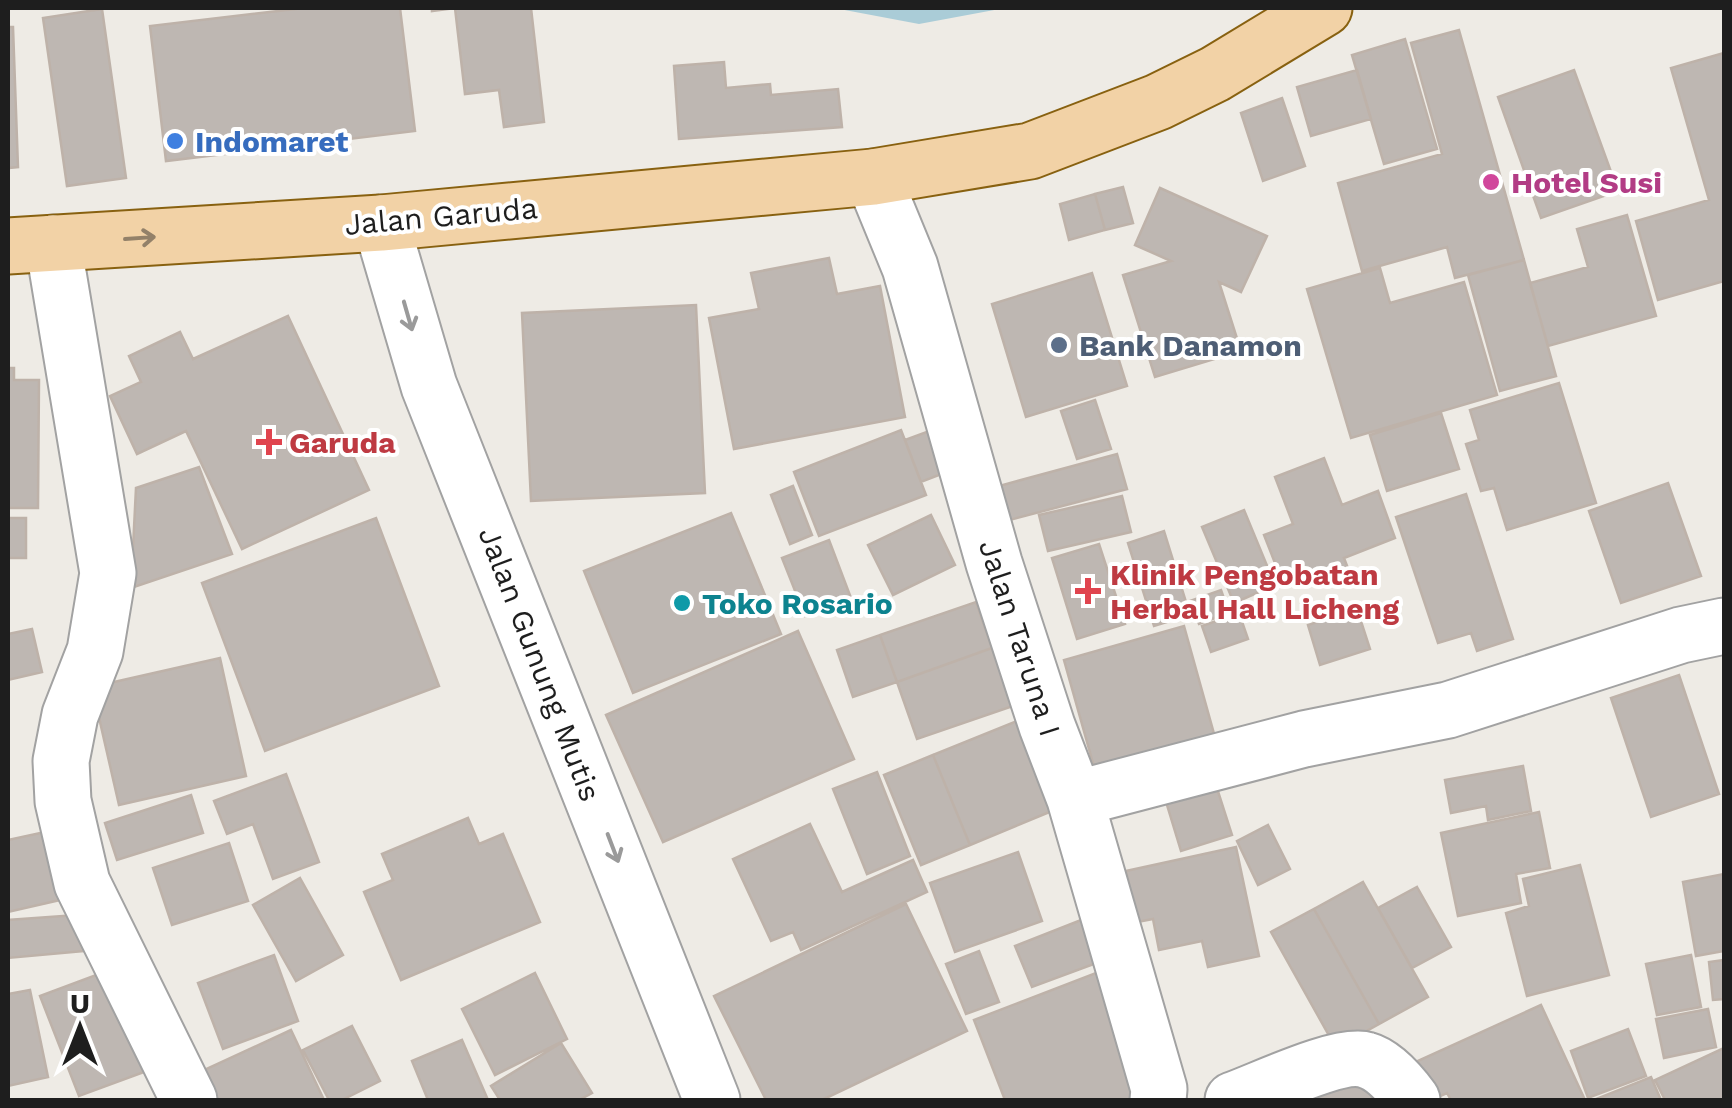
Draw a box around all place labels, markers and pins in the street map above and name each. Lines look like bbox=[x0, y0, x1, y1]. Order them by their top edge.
place label: Indomaret bbox=[195, 124, 348, 159]
marker: Indomaret bbox=[164, 130, 186, 152]
place label: Hotel Susi bbox=[1511, 165, 1662, 200]
marker: Hotel Susi bbox=[1480, 171, 1502, 193]
place label: Bank Danamon bbox=[1079, 328, 1302, 363]
marker: Bank Danamon bbox=[1048, 334, 1070, 356]
place label: Garuda bbox=[289, 425, 396, 460]
marker: Garuda bbox=[258, 431, 280, 453]
place label: Klinik Pengobatan Herbal Hall Licheng bbox=[1110, 557, 1399, 626]
marker: Klinik Pengobatan Herbal Hall Licheng bbox=[1075, 578, 1101, 604]
place label: Toko Rosario bbox=[702, 586, 893, 621]
marker: Toko Rosario bbox=[671, 592, 693, 614]

